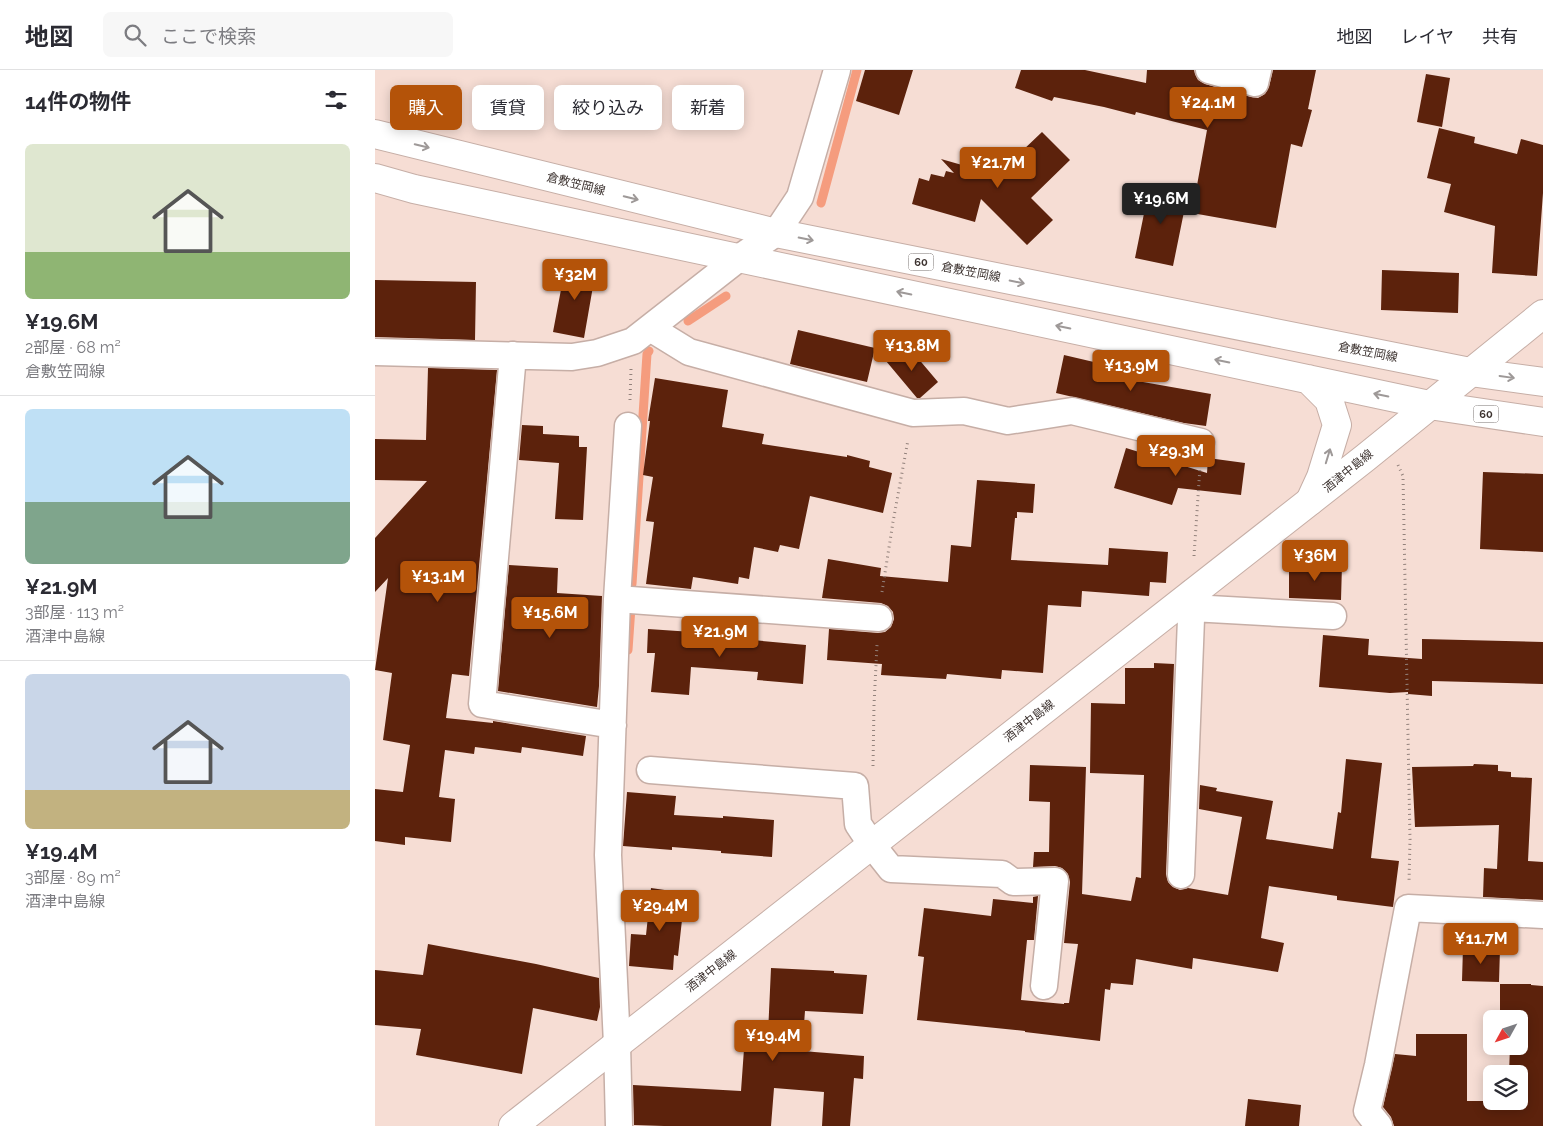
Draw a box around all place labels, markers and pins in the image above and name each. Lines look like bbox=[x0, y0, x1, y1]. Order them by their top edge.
pin: ¥24.1M bbox=[1167, 87, 1249, 129]
pin: ¥21.7M bbox=[957, 146, 1039, 189]
pin: ¥19.6M bbox=[1120, 182, 1202, 225]
pin: ¥32M bbox=[545, 258, 605, 301]
pin: ¥13.8M bbox=[871, 330, 953, 372]
pin: ¥13.9M bbox=[1090, 350, 1172, 392]
pin: ¥29.3M bbox=[1135, 434, 1217, 477]
pin: ¥36M bbox=[1285, 540, 1345, 582]
pin: ¥13.1M bbox=[397, 560, 479, 603]
pin: ¥15.6M bbox=[509, 596, 591, 639]
pin: ¥21.9M bbox=[679, 616, 761, 658]
pin: ¥29.4M bbox=[619, 890, 701, 932]
pin: ¥11.7M bbox=[1440, 922, 1522, 965]
pin: ¥19.4M bbox=[732, 1020, 814, 1062]

